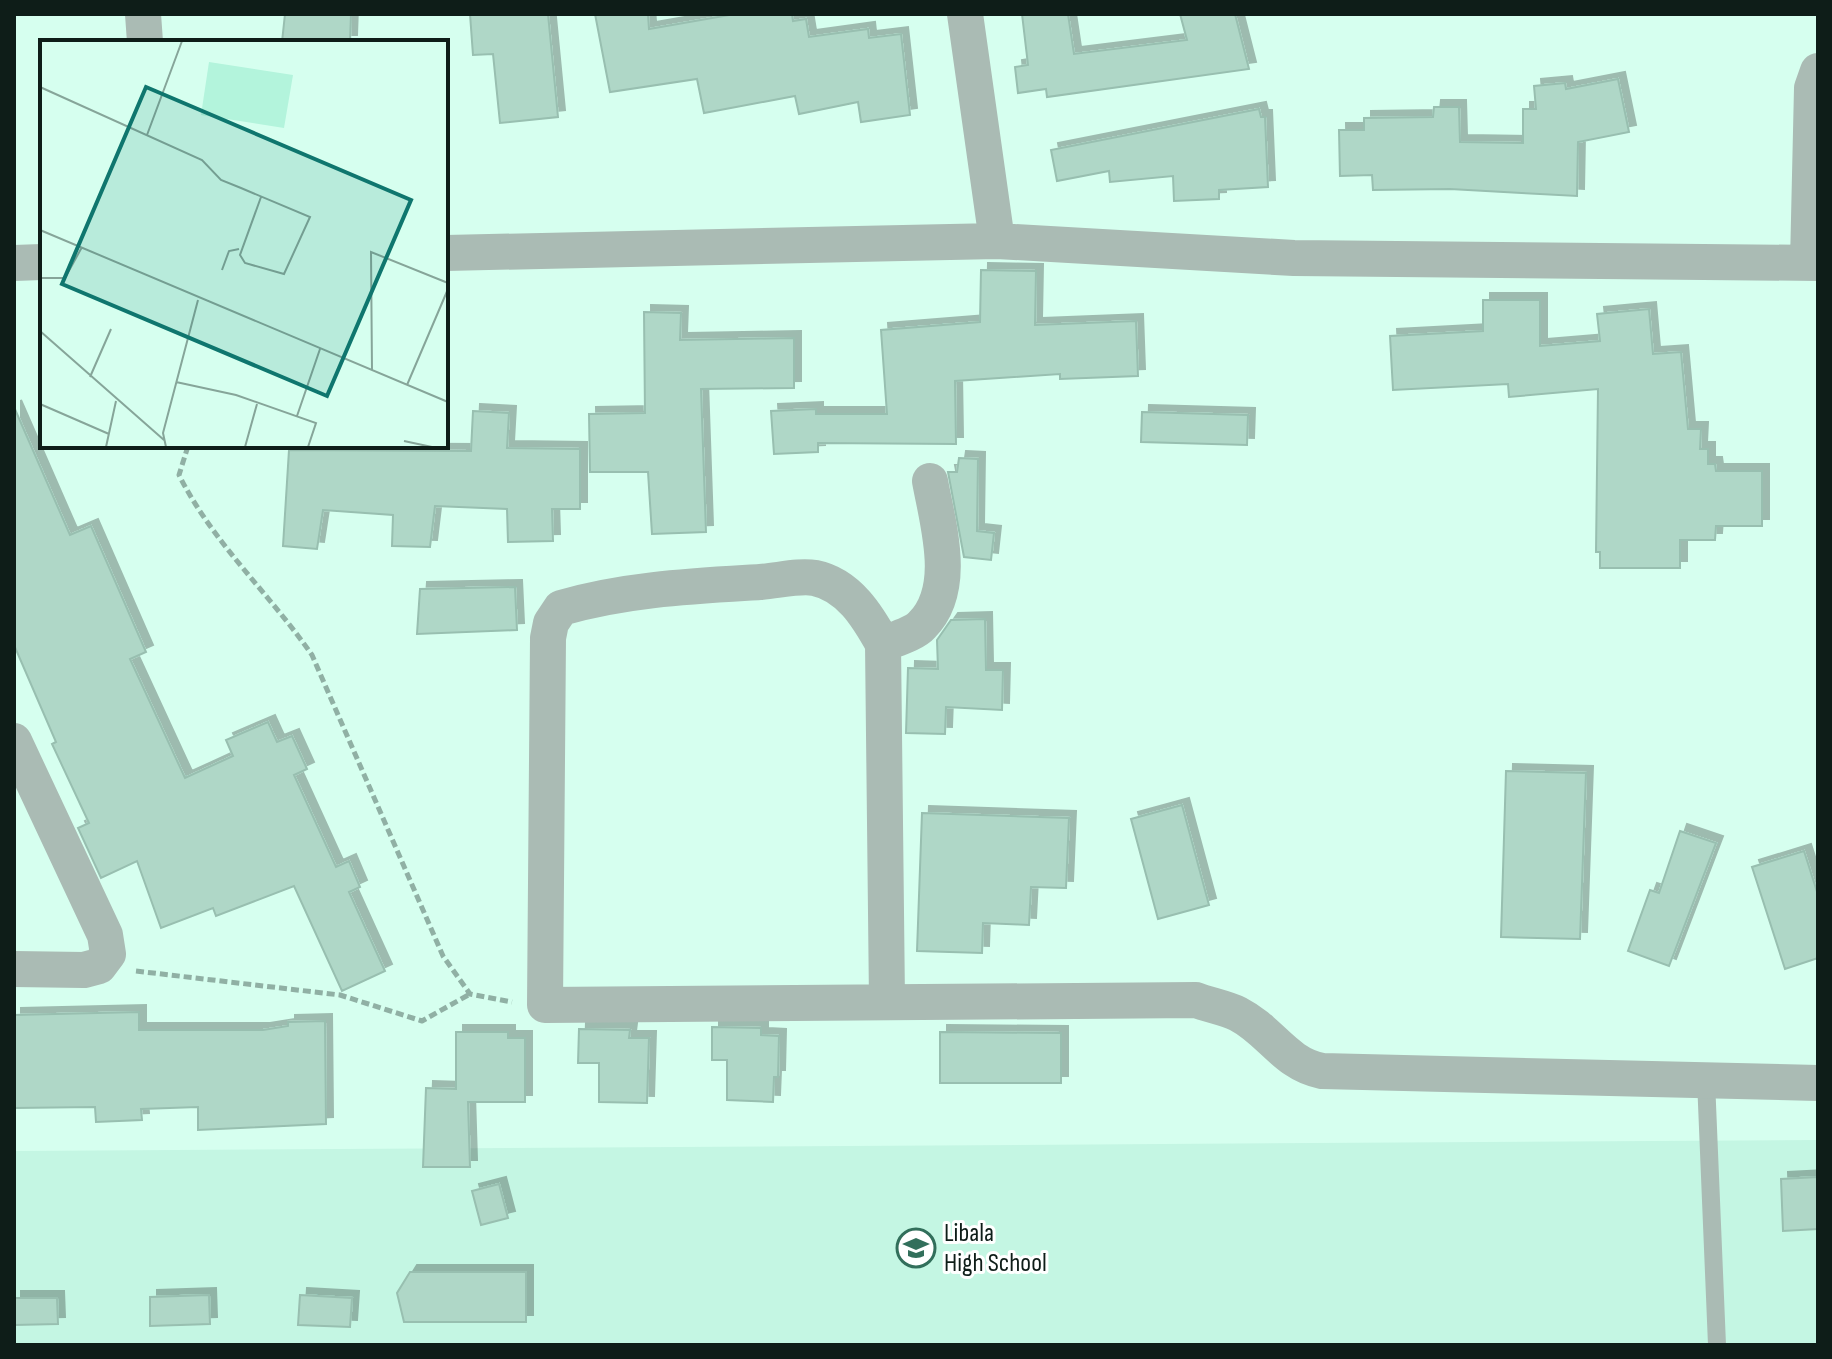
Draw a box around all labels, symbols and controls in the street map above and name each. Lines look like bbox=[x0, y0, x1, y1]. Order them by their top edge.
inset map bbox=[40, 40, 448, 448]
place label: Libala High School bbox=[944, 1218, 1047, 1279]
school or university icon: Libala High School bbox=[895, 1227, 937, 1269]

